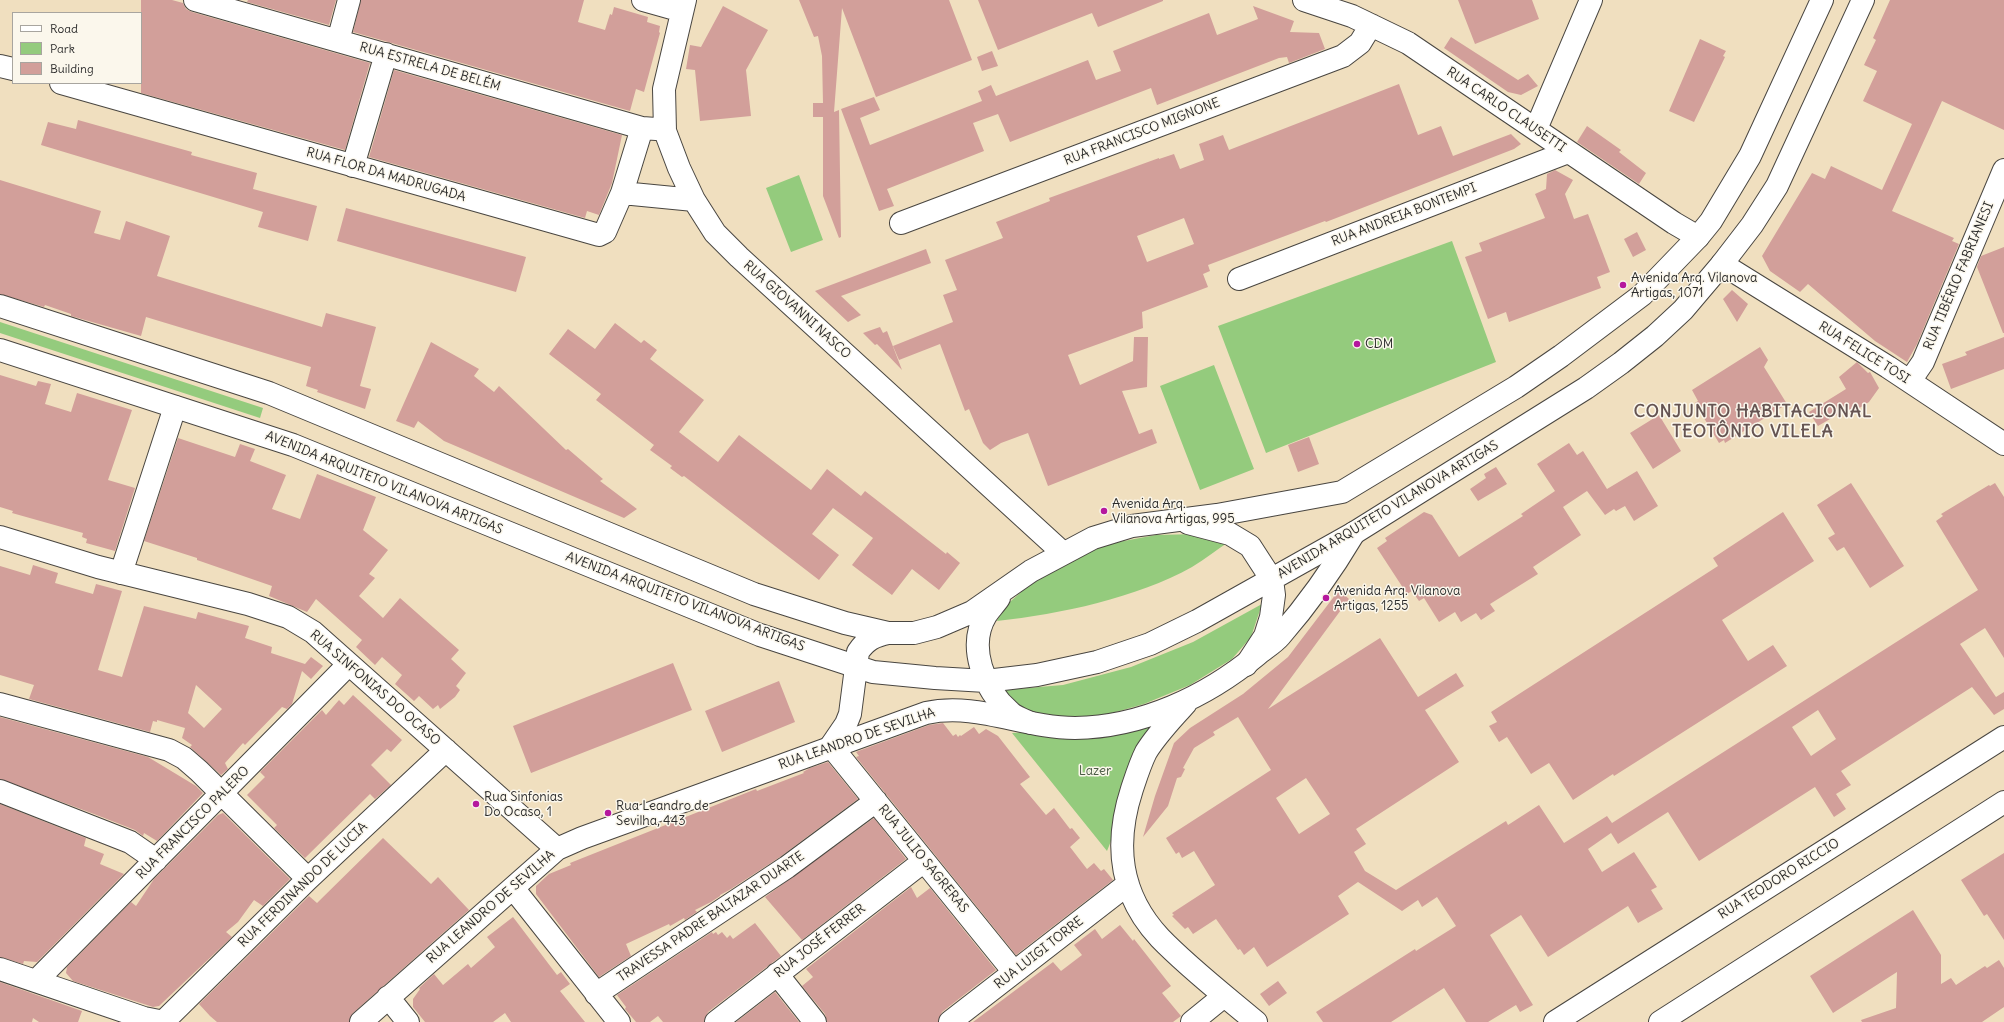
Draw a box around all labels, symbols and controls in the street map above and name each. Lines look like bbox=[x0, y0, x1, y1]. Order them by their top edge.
legend bbox=[12, 12, 142, 84]
text: Road bbox=[50, 21, 78, 36]
street label: RUA ESTRELA DE BELÉM bbox=[358, 39, 502, 95]
text: Park bbox=[50, 41, 75, 56]
text: Building bbox=[50, 61, 94, 76]
street label: RUA CARLO CLAUSETTI bbox=[1443, 64, 1569, 156]
street label: RUA FRANCISCO MIGNONE bbox=[1062, 95, 1222, 169]
street label: RUA FLOR DA MADRUGADA bbox=[304, 145, 468, 205]
street label: RUA ANDREIA BONTEMPI bbox=[1329, 180, 1479, 250]
street label: RUA TIBÉRIO FABRIANESI bbox=[1921, 200, 1997, 352]
street label: RUA GIOVANNI NASCO bbox=[740, 258, 854, 362]
place label: Avenida Arq. Vilanova Artigas, 1071 bbox=[1631, 270, 1758, 301]
marker: Avenida Arq. Vilanova Artigas, 1071 bbox=[1618, 280, 1628, 290]
street label: RUA FELICE TOSI bbox=[1815, 319, 1913, 387]
place label: CDM bbox=[1365, 336, 1393, 352]
marker: CDM bbox=[1352, 339, 1362, 349]
district label: CONJUNTO HABITACIONAL TEOTÔNIO VILELA bbox=[1634, 402, 1872, 442]
street label: AVENIDA ARQUITETO VILANOVA ARTIGAS bbox=[263, 428, 505, 538]
street label: AVENIDA ARQUITETO VILANOVA ARTIGAS bbox=[1275, 438, 1501, 582]
place label: Avenida Arq. Vilanova Artigas, 995 bbox=[1112, 496, 1235, 527]
marker: Avenida Arq. Vilanova Artigas, 995 bbox=[1099, 506, 1109, 516]
street label: AVENIDA ARQUITETO VILANOVA ARTIGAS bbox=[563, 549, 807, 655]
place label: Avenida Arq. Vilanova Artigas, 1255 bbox=[1334, 583, 1461, 614]
marker: Avenida Arq. Vilanova Artigas, 1255 bbox=[1321, 593, 1331, 603]
street label: RUA SINFONIAS DO OCASO bbox=[307, 627, 443, 749]
street label: RUA LEANDRO DE SEVILHA bbox=[777, 705, 937, 773]
street label: RUA FRANCISCO PALERO bbox=[133, 763, 253, 883]
park label: Lazer bbox=[1079, 763, 1111, 779]
place label: Rua Sinfonias Do Ocaso, 1 bbox=[484, 789, 563, 820]
place label: Rua Leandro de Sevilha, 443 bbox=[616, 798, 709, 829]
marker: Rua Sinfonias Do Ocaso, 1 bbox=[471, 799, 481, 809]
street label: RUA JULIO SAGRERAS bbox=[875, 802, 971, 916]
marker: Rua Leandro de Sevilha, 443 bbox=[603, 808, 613, 818]
street label: RUA FERDINANDO DE LUCIA bbox=[235, 819, 371, 951]
street label: RUA TEODORO RICCIO bbox=[1716, 835, 1842, 923]
street label: RUA LEANDRO DE SEVILHA bbox=[424, 847, 558, 967]
street label: TRAVESSA PADRE BALTAZAR DUARTE bbox=[615, 849, 807, 985]
street label: RUA JOSÉ FERRER bbox=[772, 901, 868, 981]
street label: RUA LUIGI TORRE bbox=[991, 913, 1087, 993]

